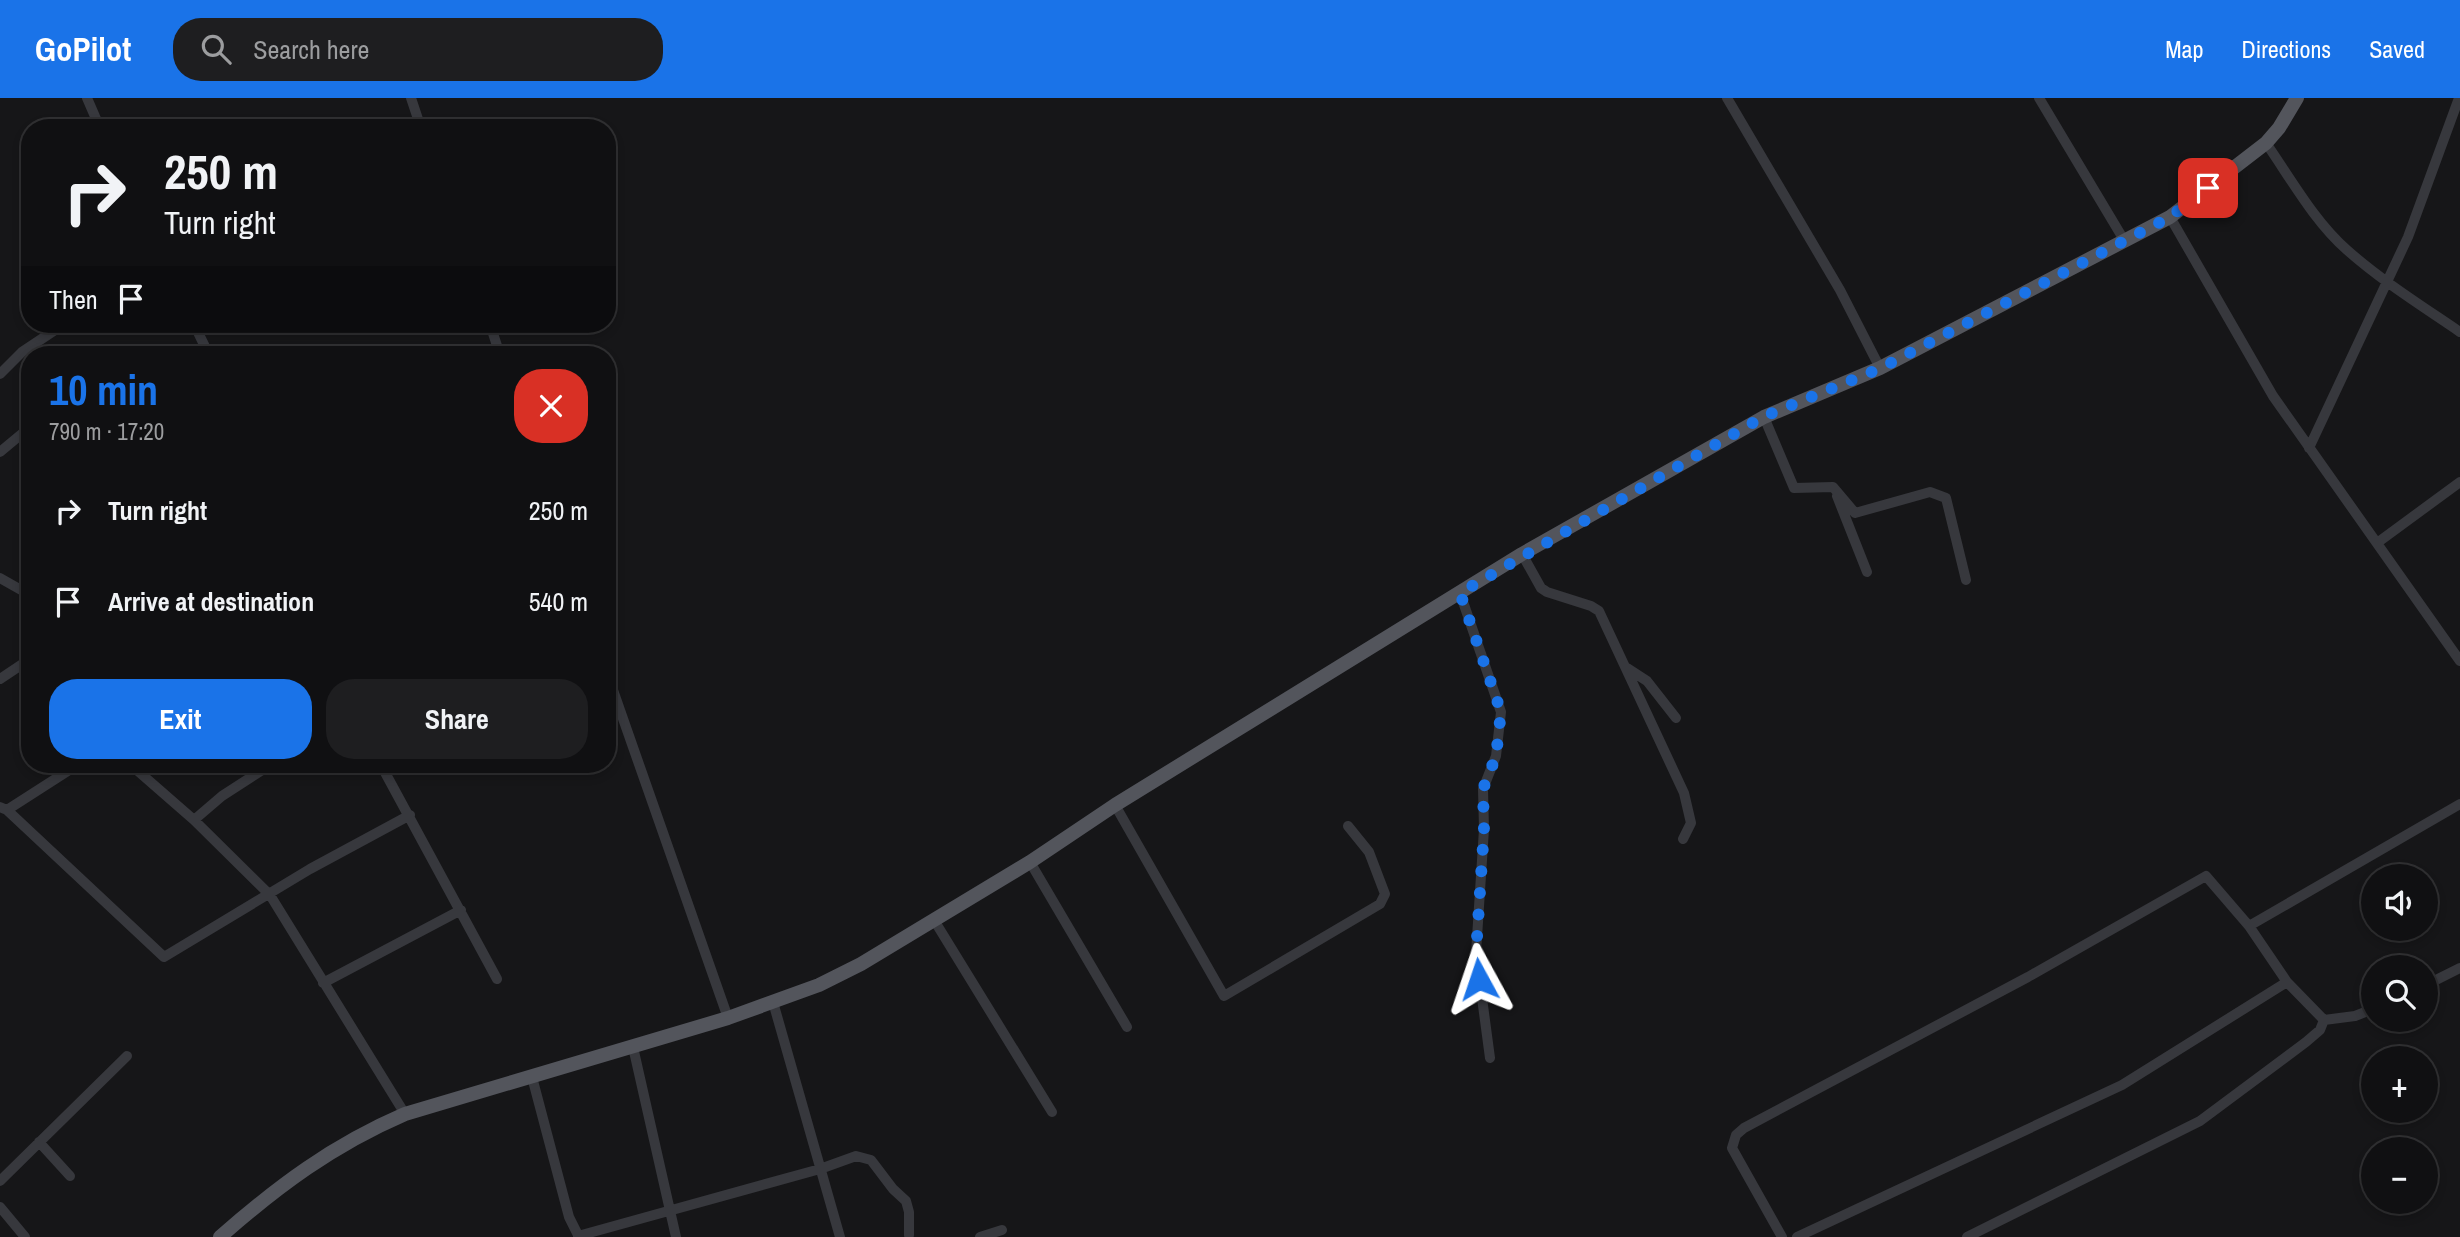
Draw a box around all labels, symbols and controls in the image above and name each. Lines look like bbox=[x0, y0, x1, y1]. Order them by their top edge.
search box bbox=[173, 18, 663, 81]
text: GoPilot bbox=[35, 27, 131, 71]
icon: search bbox=[197, 30, 235, 68]
text: Search here bbox=[253, 32, 369, 67]
text: Map bbox=[2165, 33, 2203, 65]
text: Directions bbox=[2241, 33, 2331, 65]
text: Saved bbox=[2369, 33, 2425, 65]
text: 250 m bbox=[164, 138, 278, 204]
icon: right bbox=[49, 147, 140, 238]
pin bbox=[2178, 158, 2238, 218]
icon: arrive bbox=[2189, 169, 2227, 207]
text: Turn right bbox=[164, 201, 276, 244]
icon: arrive bbox=[112, 280, 150, 318]
text: Then bbox=[49, 282, 98, 317]
text: 10 min bbox=[49, 362, 158, 418]
button: close bbox=[514, 369, 588, 443]
text: 790 m · 17:20 bbox=[49, 416, 164, 447]
icon: right bbox=[49, 492, 87, 530]
text: Turn right bbox=[108, 493, 207, 528]
text: 250 m bbox=[529, 493, 588, 528]
icon: arrive bbox=[49, 583, 87, 621]
text: Arrive at destination bbox=[108, 584, 314, 619]
text: 540 m bbox=[529, 584, 588, 619]
button: Exit bbox=[49, 679, 312, 759]
button: Share bbox=[326, 679, 588, 759]
map controls bbox=[2361, 864, 2438, 1214]
button: sound bbox=[2361, 864, 2438, 941]
position arrow bbox=[1442, 942, 1516, 1016]
button: search bbox=[2361, 955, 2438, 1032]
button: + bbox=[2361, 1046, 2438, 1123]
button: − bbox=[2361, 1137, 2438, 1214]

